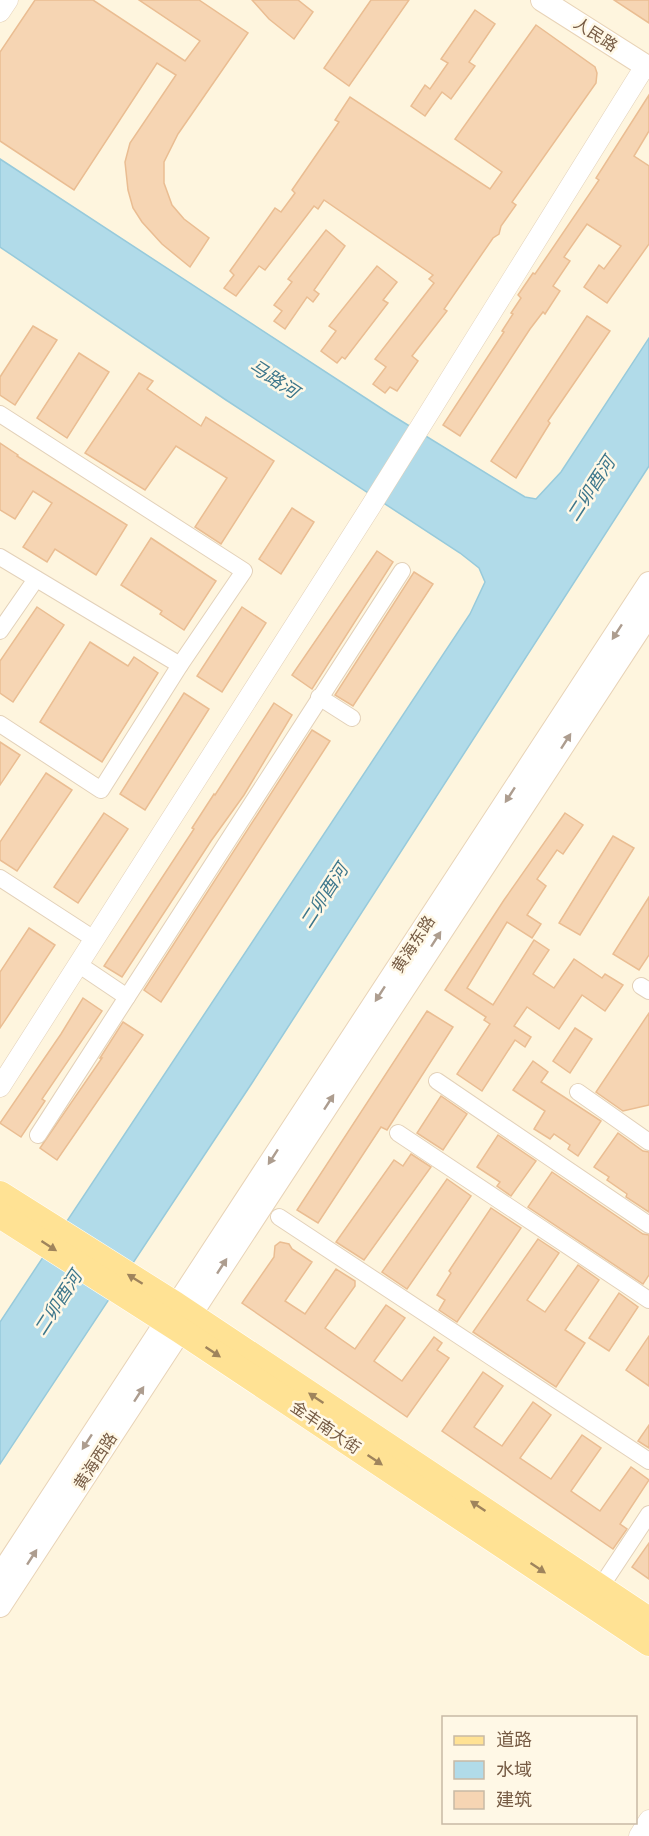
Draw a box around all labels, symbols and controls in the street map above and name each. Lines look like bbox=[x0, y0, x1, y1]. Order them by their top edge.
street label: 人民路 bbox=[569, 13, 622, 57]
water label: 马路河 bbox=[245, 354, 306, 405]
water label: 二卯酉河 bbox=[561, 450, 622, 526]
one-way arrow bbox=[611, 624, 623, 640]
one-way arrow bbox=[560, 733, 571, 749]
one-way arrow bbox=[504, 787, 516, 803]
water label: 二卯酉河 bbox=[294, 857, 355, 933]
street label: 黄海东路 bbox=[387, 912, 440, 977]
one-way arrow bbox=[430, 931, 441, 948]
one-way arrow bbox=[375, 986, 386, 1002]
one-way arrow bbox=[323, 1095, 335, 1111]
one-way arrow bbox=[268, 1149, 279, 1165]
one-way arrow bbox=[41, 1241, 57, 1252]
one-way arrow bbox=[216, 1258, 228, 1274]
water label: 二卯酉河 bbox=[28, 1264, 89, 1340]
one-way arrow bbox=[127, 1274, 143, 1285]
one-way arrow bbox=[205, 1346, 221, 1357]
one-way arrow bbox=[133, 1386, 144, 1402]
one-way arrow bbox=[308, 1392, 324, 1404]
street label: 金丰南大街 bbox=[286, 1396, 365, 1459]
street label: 黄海西路 bbox=[69, 1429, 122, 1494]
one-way arrow bbox=[81, 1434, 93, 1450]
one-way arrow bbox=[367, 1454, 383, 1466]
one-way arrow bbox=[470, 1501, 486, 1512]
one-way arrow bbox=[26, 1550, 38, 1566]
one-way arrow bbox=[529, 1563, 546, 1574]
legend bbox=[442, 1716, 637, 1824]
text: 道路 bbox=[496, 1728, 532, 1752]
text: 水域 bbox=[496, 1758, 532, 1782]
text: 建筑 bbox=[496, 1788, 532, 1812]

